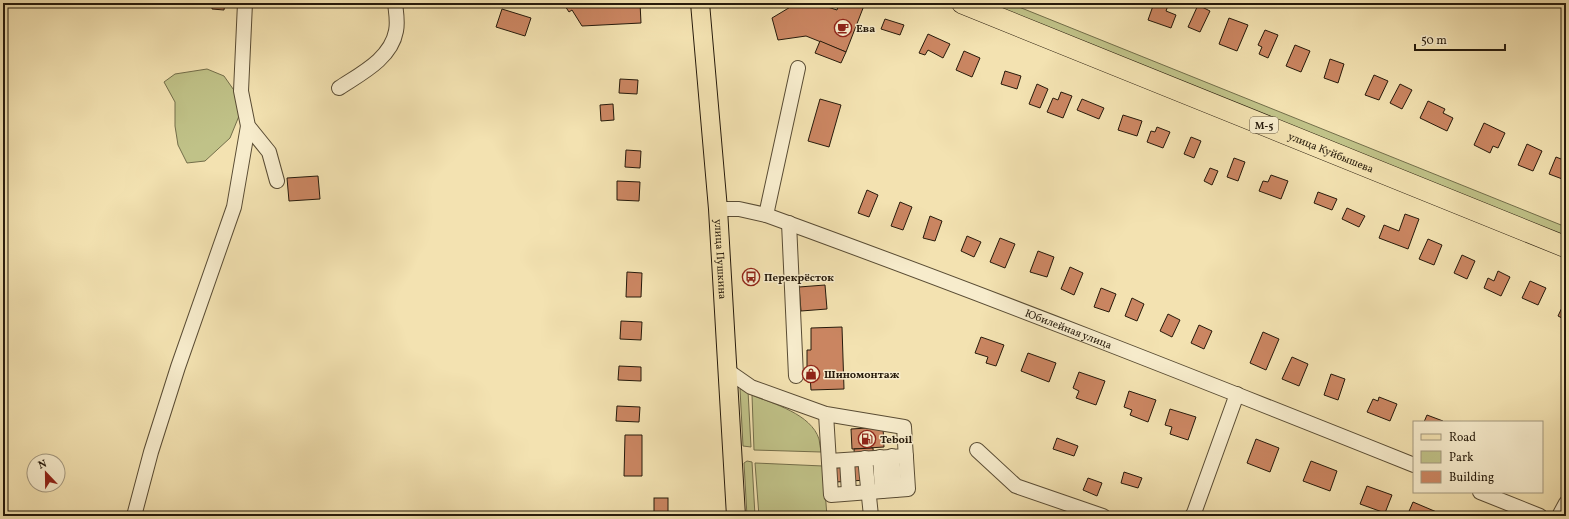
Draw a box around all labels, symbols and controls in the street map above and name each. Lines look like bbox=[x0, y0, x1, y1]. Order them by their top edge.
cafe icon: Ева bbox=[833, 18, 853, 38]
place label: Ева bbox=[856, 22, 875, 37]
scale bar bbox=[1415, 26, 1505, 52]
text: 50 m bbox=[1421, 33, 1447, 49]
road number: М-5 bbox=[1250, 117, 1278, 133]
street label: улица Куйбышева bbox=[1285, 129, 1376, 178]
street label: улица Пушкина bbox=[710, 219, 729, 300]
bus stop icon: Перекрёсток bbox=[741, 267, 761, 287]
place label: Перекрёсток bbox=[764, 271, 834, 286]
street label: Юбилейная улица bbox=[1023, 307, 1114, 354]
shop icon: Шиномонтаж bbox=[801, 364, 821, 384]
place label: Шиномонтаж bbox=[824, 368, 900, 383]
legend bbox=[1413, 421, 1543, 493]
fuel station icon: Teboil bbox=[857, 429, 877, 449]
text: Road bbox=[1449, 430, 1476, 446]
place label: Teboil bbox=[880, 433, 913, 448]
text: Park bbox=[1449, 450, 1474, 466]
north arrow bbox=[26, 453, 66, 493]
text: N bbox=[36, 457, 49, 474]
text: Building bbox=[1449, 470, 1494, 486]

